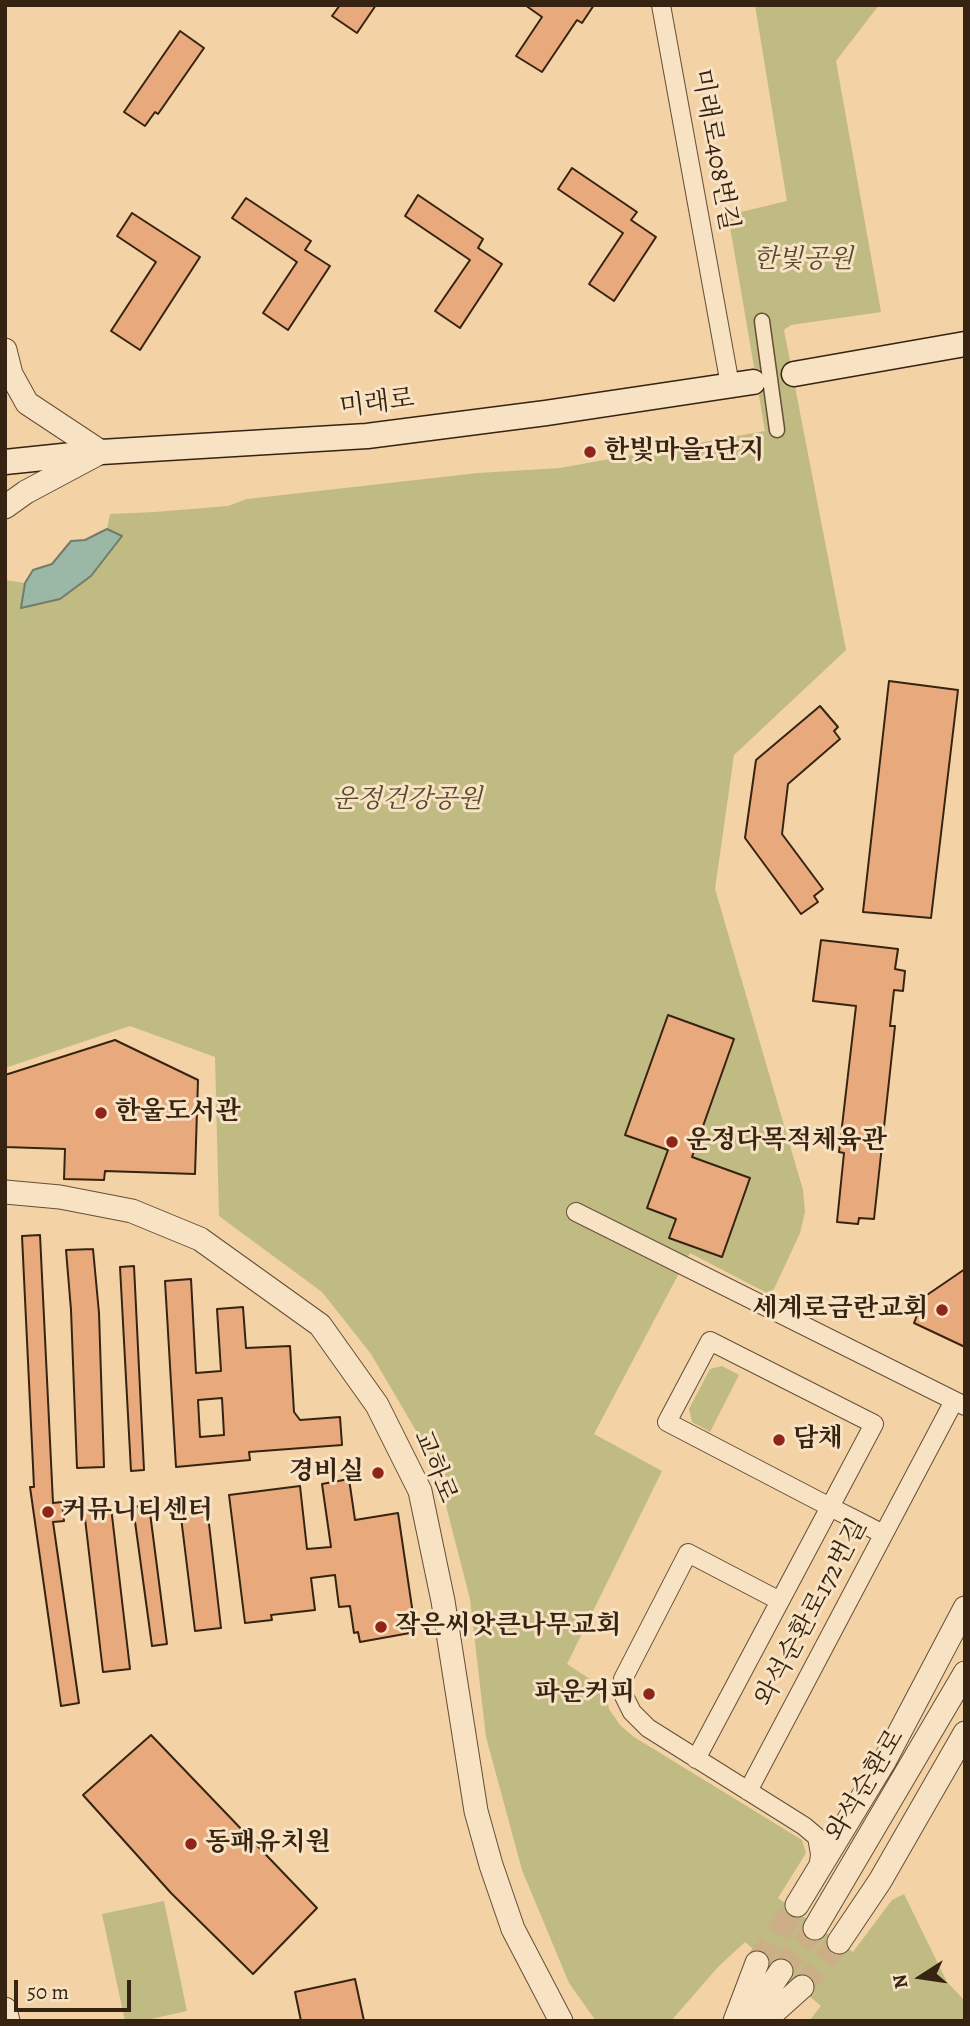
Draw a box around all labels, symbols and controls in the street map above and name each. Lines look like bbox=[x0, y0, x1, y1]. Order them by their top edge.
street label: 미래로408번길 bbox=[684, 67, 744, 233]
park label: 한빛공원 bbox=[753, 245, 853, 277]
street label: 미래로 bbox=[338, 384, 416, 424]
place label: 한빛마을1단지 bbox=[604, 436, 764, 468]
marker: 한빛마을1단지 bbox=[582, 444, 598, 460]
park label: 운정건강공원 bbox=[332, 785, 482, 817]
place label: 한울도서관 bbox=[115, 1097, 241, 1129]
marker: 한울도서관 bbox=[93, 1105, 109, 1121]
place label: 운정다목적체육관 bbox=[686, 1126, 887, 1158]
marker: 운정다목적체육관 bbox=[664, 1134, 680, 1150]
place label: 세계로금란교회 bbox=[752, 1294, 928, 1326]
marker: 세계로금란교회 bbox=[934, 1302, 950, 1318]
place label: 담채 bbox=[793, 1424, 843, 1456]
street label: 교하로 bbox=[405, 1426, 463, 1508]
marker: 담채 bbox=[771, 1432, 787, 1448]
place label: 경비실 bbox=[289, 1457, 364, 1489]
marker: 경비실 bbox=[370, 1465, 386, 1481]
place label: 커뮤니티센터 bbox=[62, 1496, 213, 1528]
marker: 커뮤니티센터 bbox=[40, 1504, 56, 1520]
street label: 와석순환로172번길 bbox=[749, 1514, 875, 1712]
place label: 작은씨앗큰나무교회 bbox=[395, 1611, 621, 1643]
marker: 작은씨앗큰나무교회 bbox=[373, 1619, 389, 1635]
place label: 파운커피 bbox=[535, 1678, 635, 1710]
marker: 파운커피 bbox=[641, 1686, 657, 1702]
street label: 와석순환로 bbox=[820, 1724, 912, 1848]
place label: 동패유치원 bbox=[205, 1828, 331, 1860]
marker: 동패유치원 bbox=[183, 1836, 199, 1852]
north arrow bbox=[886, 1942, 956, 2012]
scale bar bbox=[18, 1966, 135, 2010]
text: N bbox=[886, 1972, 915, 1991]
text: 50 m bbox=[27, 1978, 69, 2006]

